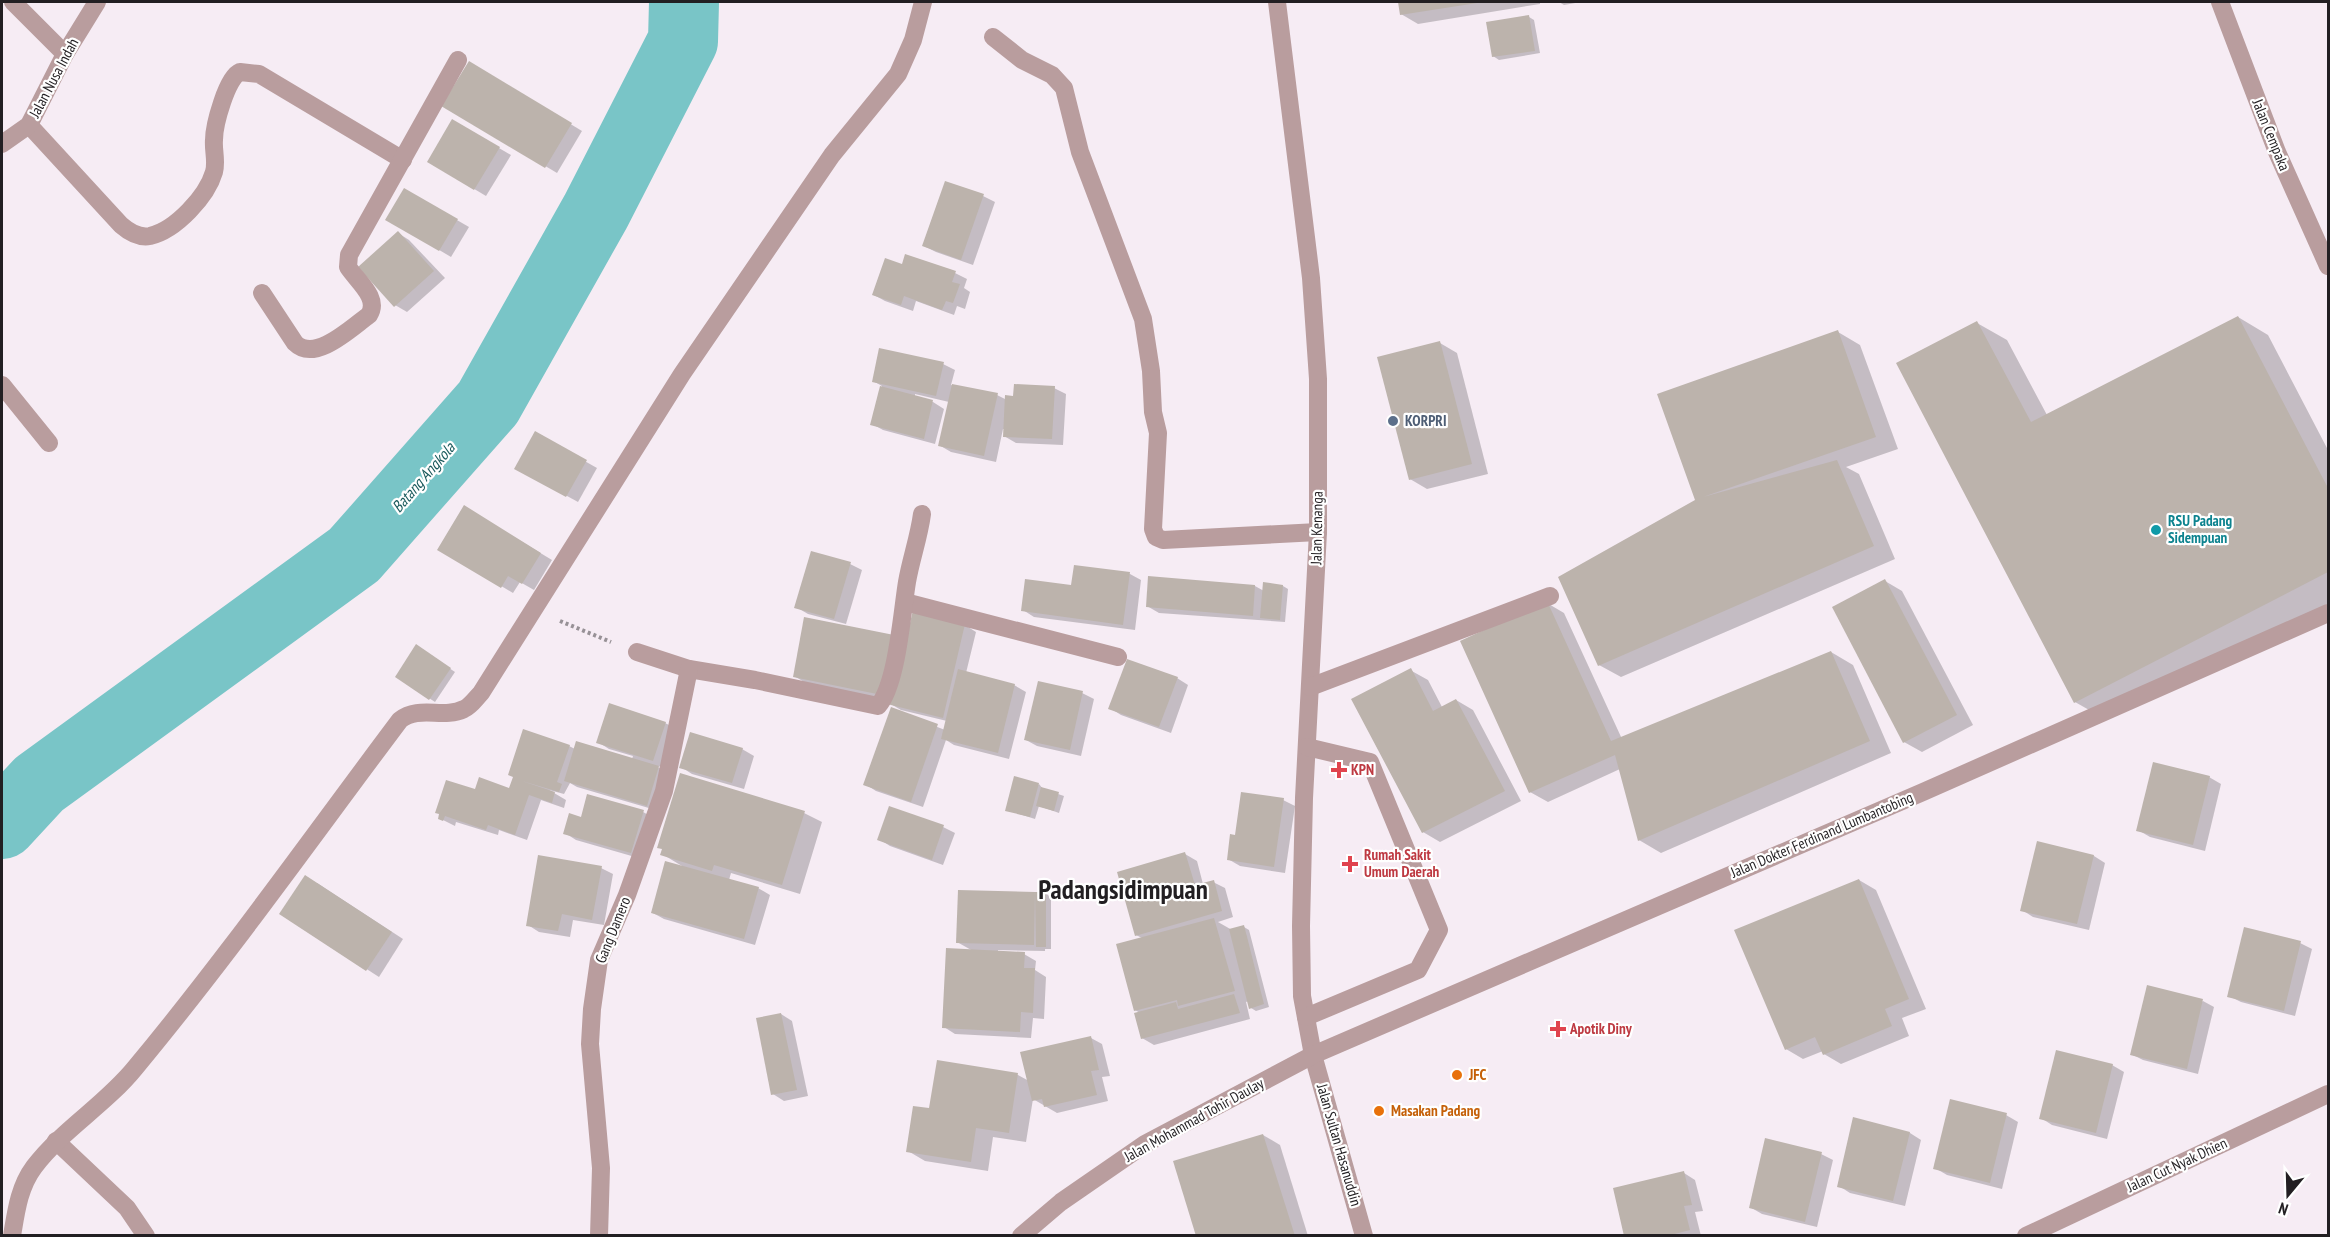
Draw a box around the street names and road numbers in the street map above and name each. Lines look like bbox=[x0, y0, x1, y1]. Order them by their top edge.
street label: Jalan Nusa Indah bbox=[24, 35, 82, 121]
street label: Jalan Cempaka bbox=[2248, 95, 2294, 173]
street label: Jalan Kenanga bbox=[1306, 491, 1327, 566]
street label: Jalan Dokter Ferdinand Lumbantobing bbox=[1727, 787, 1916, 882]
street label: Gang Damero bbox=[591, 894, 634, 966]
street label: Jalan Mohammad Tohir Daulay bbox=[1120, 1073, 1267, 1166]
street label: Jalan Sultan Hasanuddin bbox=[1313, 1081, 1366, 1208]
street label: Jalan Cut Nyak Dhien bbox=[2123, 1133, 2230, 1196]

